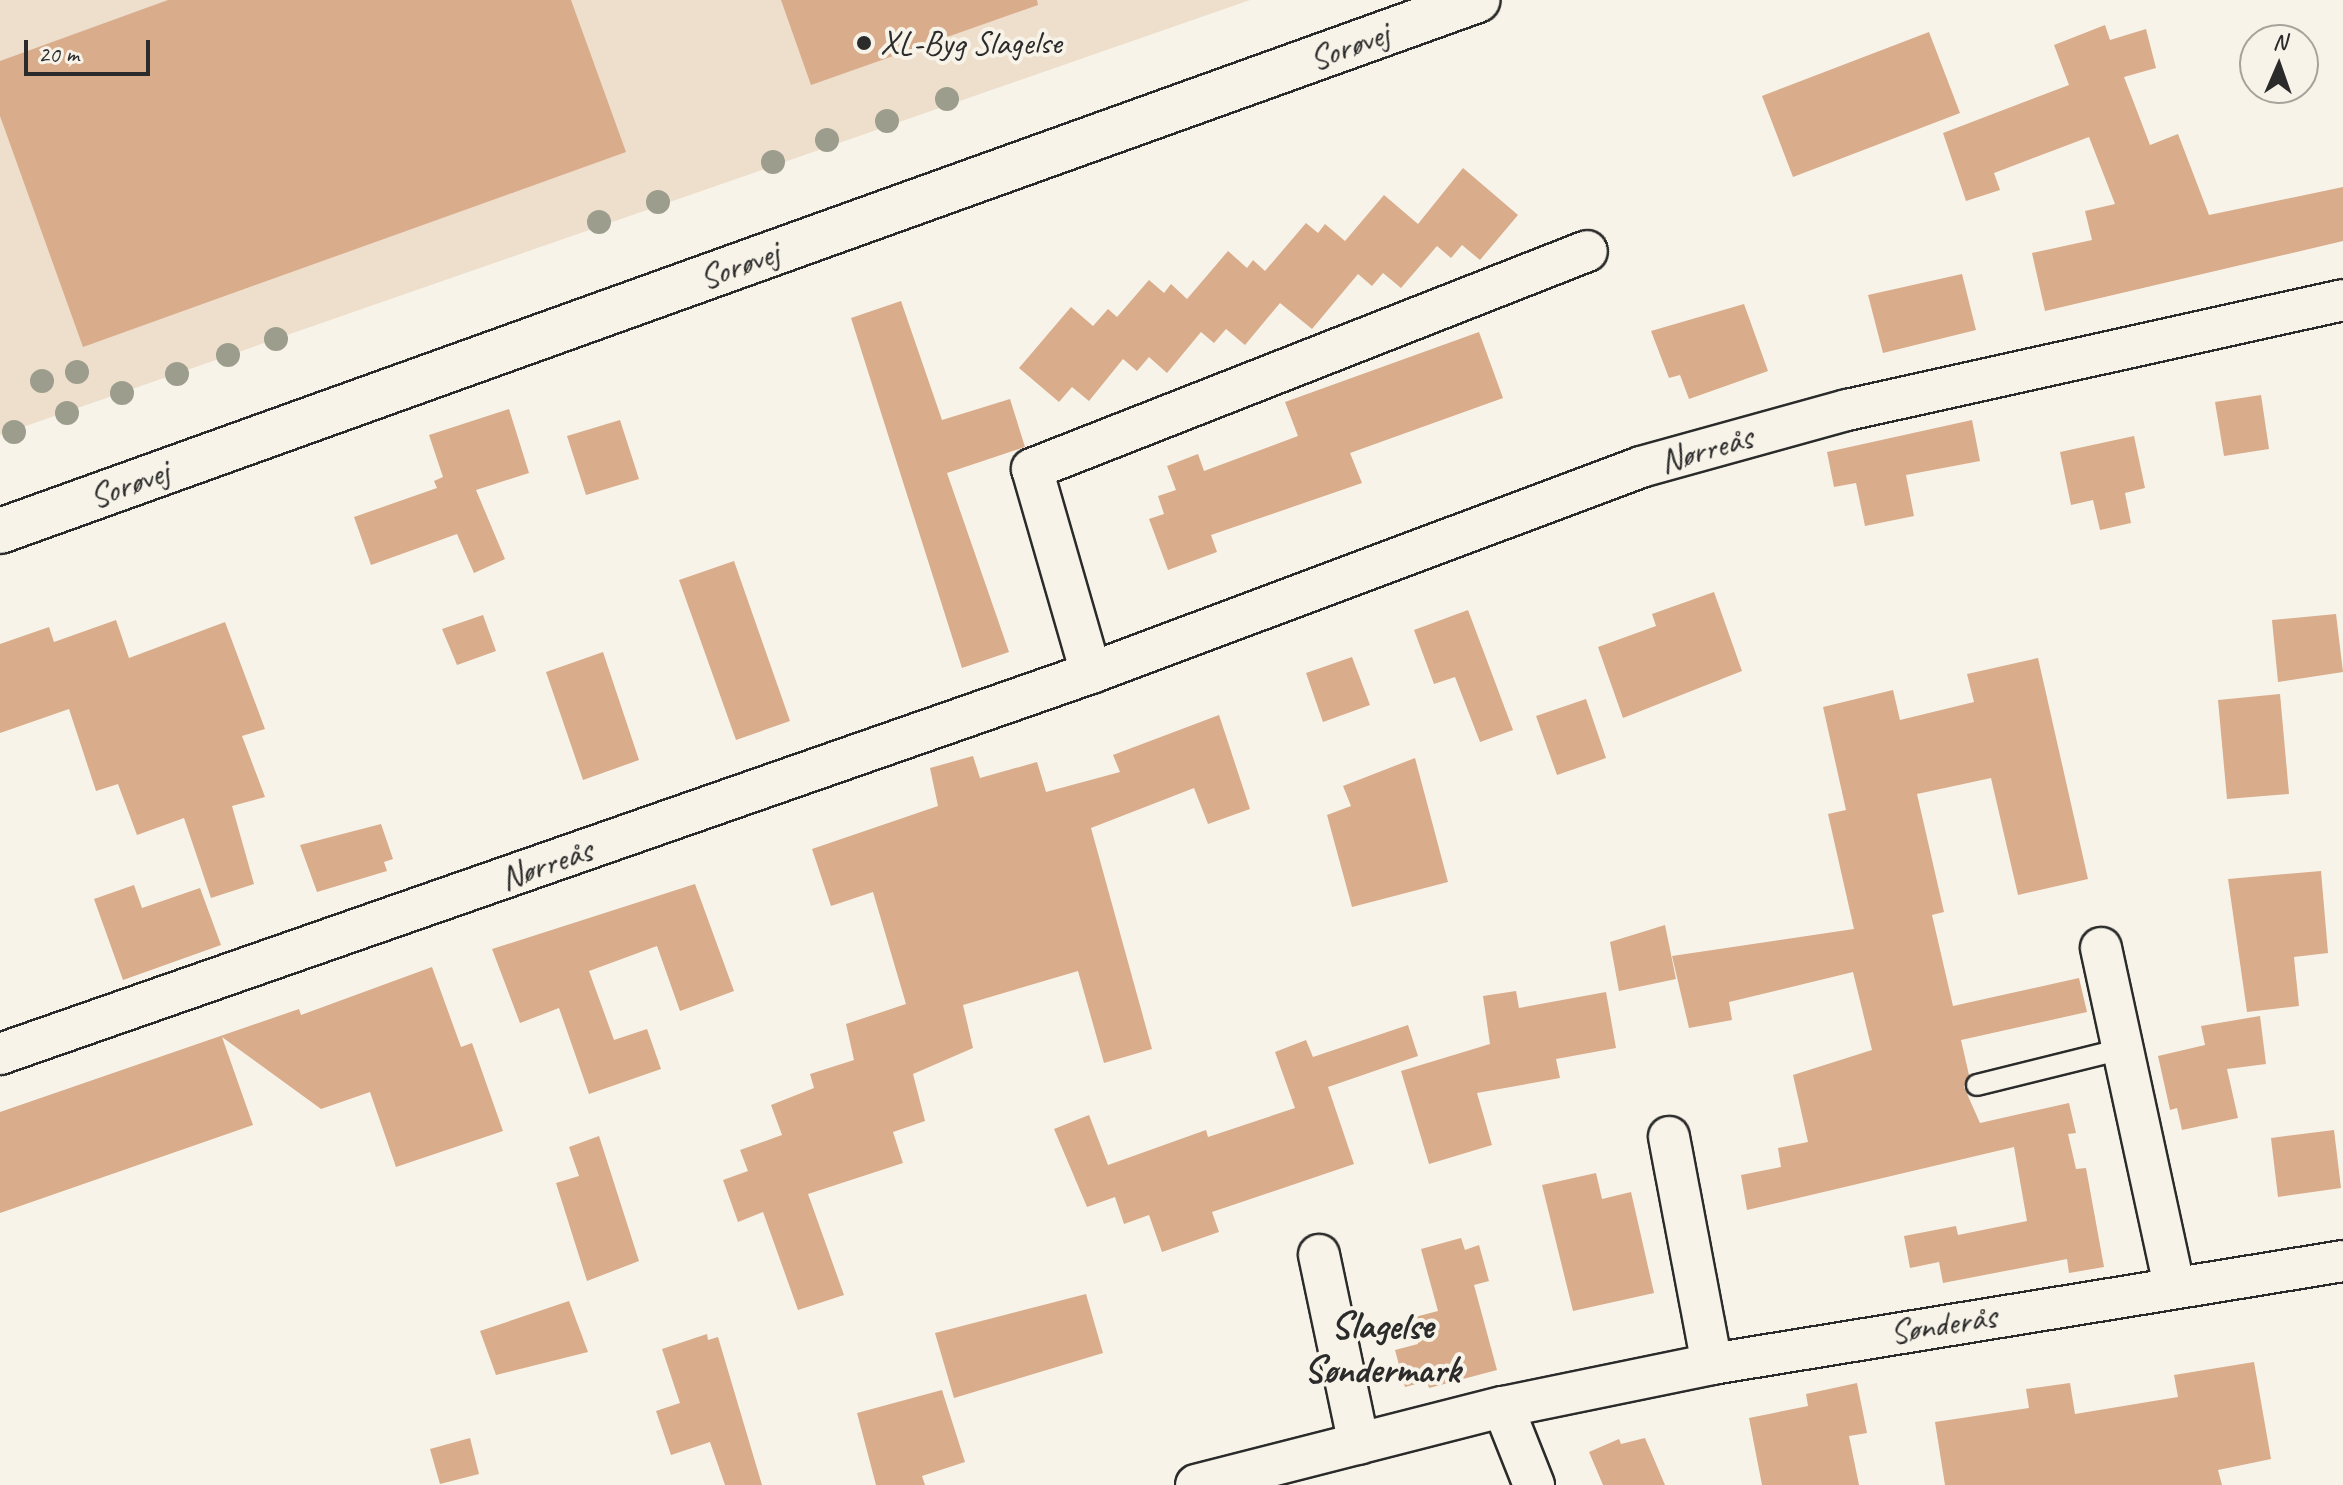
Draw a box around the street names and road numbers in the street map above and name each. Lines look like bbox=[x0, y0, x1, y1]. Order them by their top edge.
street label: Sorøvej bbox=[1304, 13, 1394, 79]
street label: Sorøvej bbox=[694, 232, 784, 298]
street label: Nørreås bbox=[1655, 416, 1757, 482]
street label: Sorøvej bbox=[84, 451, 174, 517]
street label: Nørreås bbox=[495, 829, 597, 899]
street label: Sønderås bbox=[1887, 1295, 1999, 1353]

